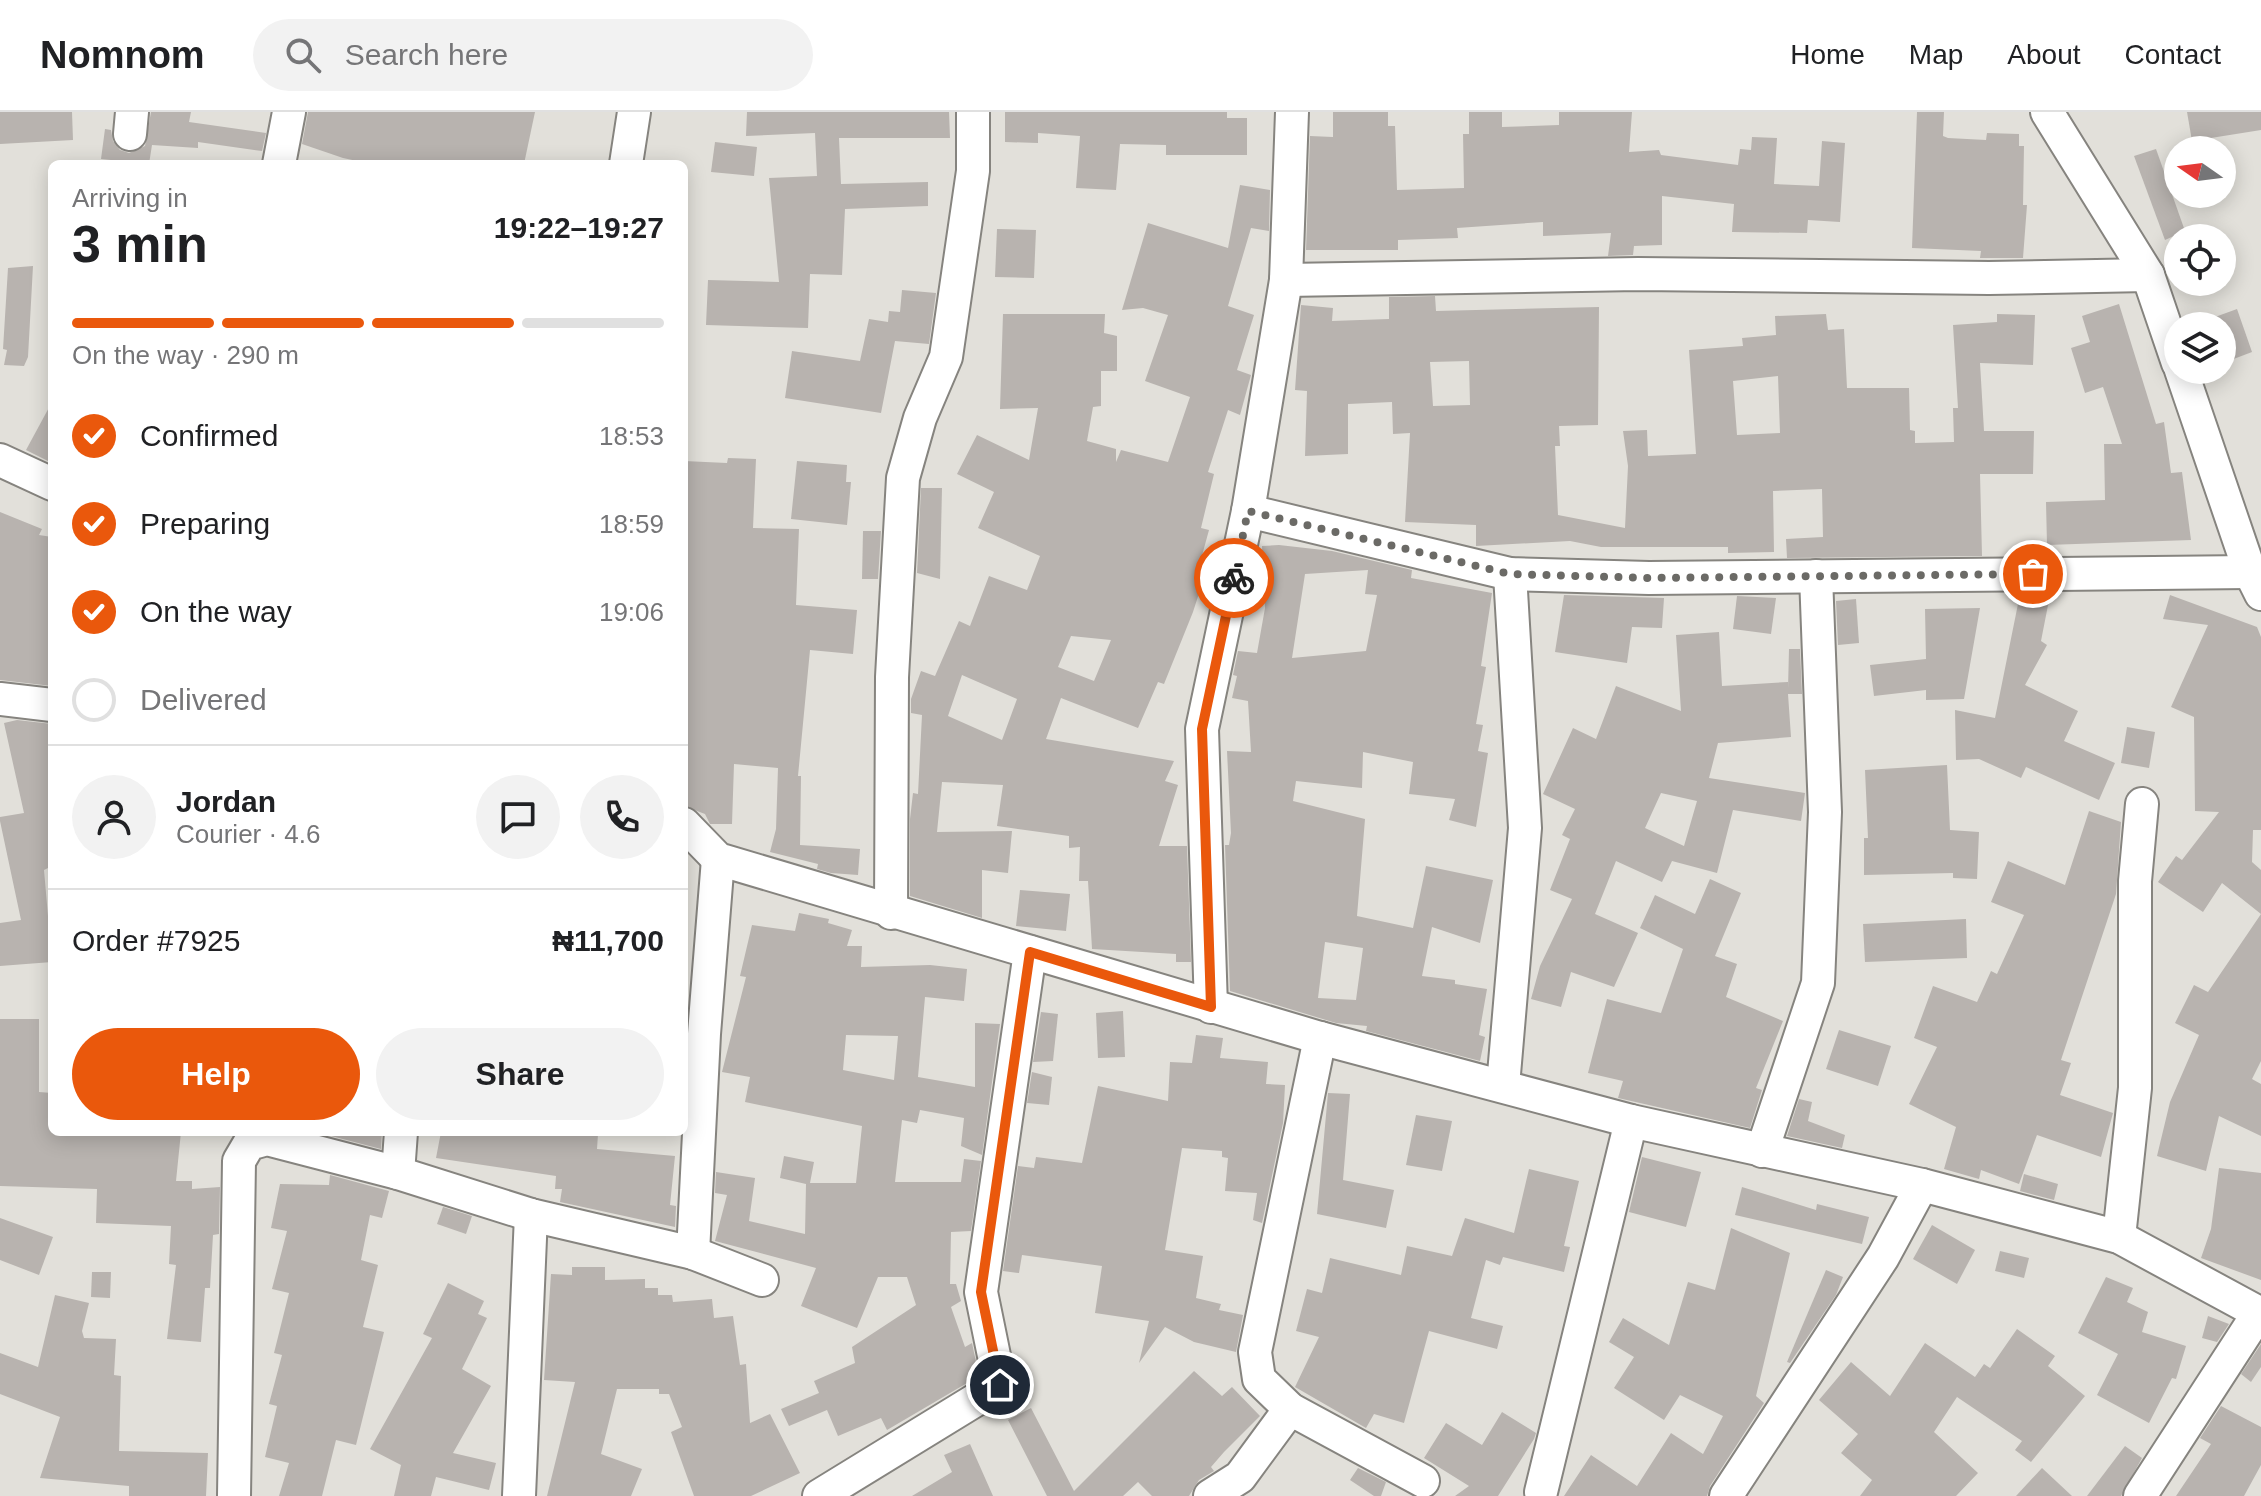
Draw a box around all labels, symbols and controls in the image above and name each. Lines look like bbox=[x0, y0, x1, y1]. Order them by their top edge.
search box bbox=[253, 19, 813, 91]
icon: search bbox=[281, 33, 325, 77]
text: Nomnom bbox=[40, 34, 205, 76]
text: Search here bbox=[345, 38, 508, 71]
text: Home bbox=[1790, 39, 1865, 70]
text: Map bbox=[1909, 39, 1963, 70]
text: About bbox=[2007, 39, 2081, 70]
text: Contact bbox=[2125, 39, 2221, 70]
north arrow bbox=[2164, 136, 2236, 208]
map controls bbox=[2164, 136, 2236, 384]
text: Arriving in bbox=[72, 183, 188, 213]
text: 19:22–19:27 bbox=[494, 211, 664, 244]
text: 3 min bbox=[72, 215, 208, 273]
button: locate bbox=[2164, 224, 2236, 296]
button: layers bbox=[2164, 312, 2236, 384]
text: On the way · 290 m bbox=[72, 340, 299, 370]
icon: check bbox=[72, 414, 116, 458]
text: Confirmed bbox=[140, 419, 278, 452]
text: 18:53 bbox=[599, 421, 664, 451]
icon: check bbox=[72, 502, 116, 546]
text: Preparing bbox=[140, 507, 270, 540]
text: 18:59 bbox=[599, 509, 664, 539]
courier bbox=[1194, 538, 1274, 618]
pin bbox=[1999, 540, 2067, 608]
icon: bag bbox=[2011, 552, 2055, 596]
icon: bike bbox=[1212, 556, 1256, 600]
icon: check bbox=[72, 590, 116, 634]
text: On the way bbox=[140, 595, 292, 628]
text: 19:06 bbox=[599, 597, 664, 627]
text: Delivered bbox=[140, 683, 267, 716]
button: person bbox=[72, 775, 156, 859]
button: chat bbox=[476, 775, 560, 859]
button: phone bbox=[580, 775, 664, 859]
text: Jordan bbox=[176, 785, 276, 818]
text: Courier · 4.6 bbox=[176, 819, 321, 849]
text: Order #7925 bbox=[72, 924, 240, 957]
text: ₦11,700 bbox=[552, 924, 664, 957]
button: Help bbox=[72, 1028, 360, 1120]
button: Share bbox=[376, 1028, 664, 1120]
pin bbox=[966, 1351, 1034, 1419]
icon: home bbox=[978, 1363, 1022, 1407]

